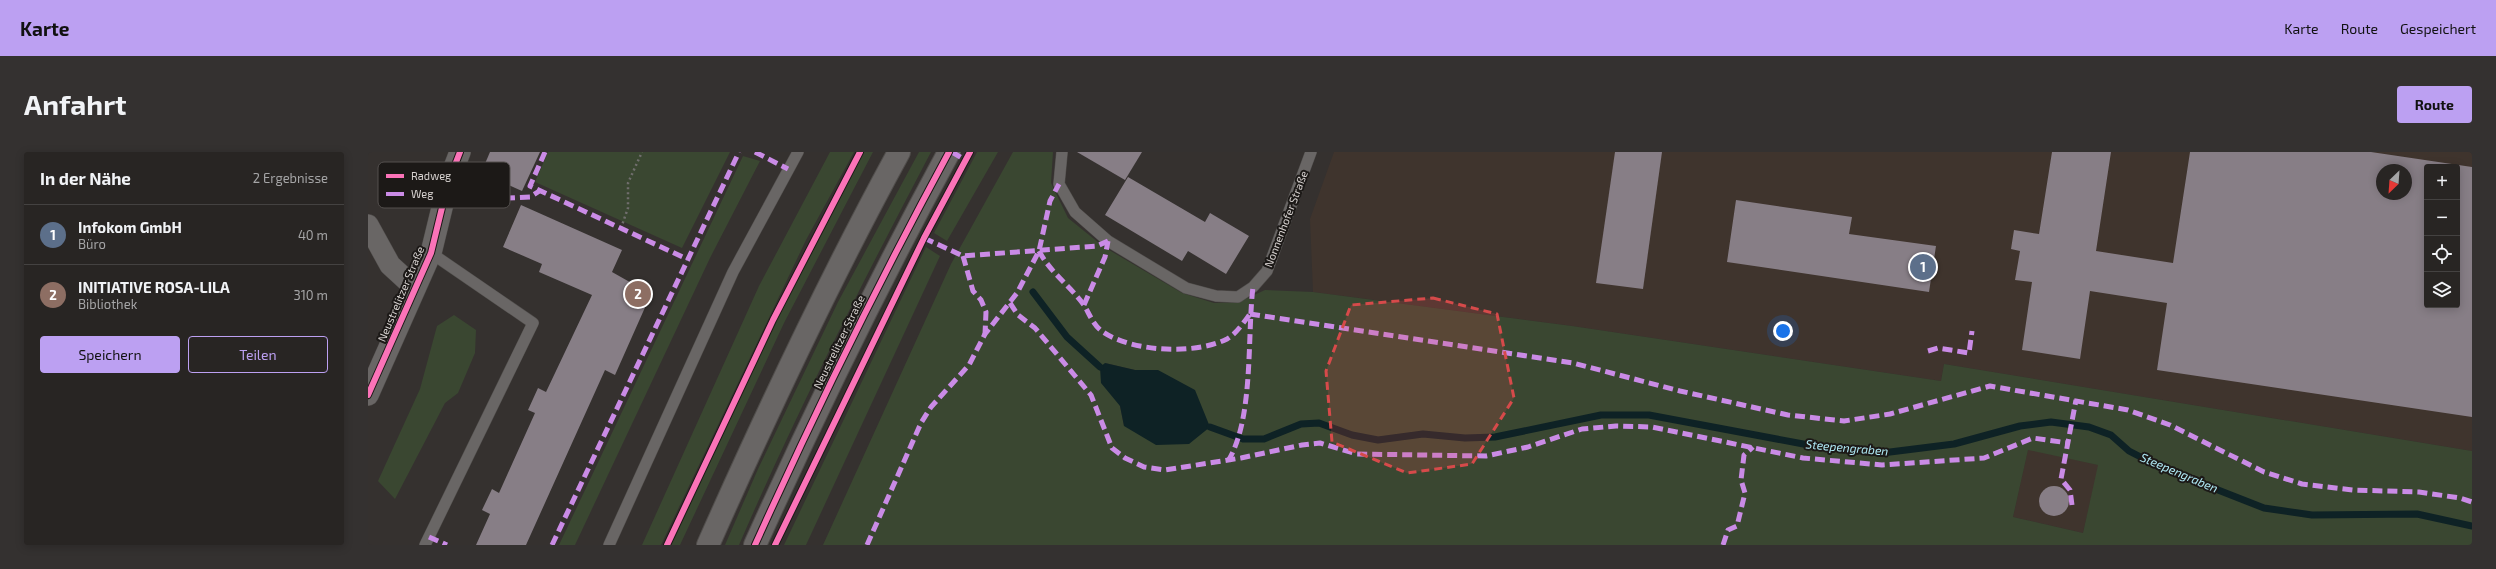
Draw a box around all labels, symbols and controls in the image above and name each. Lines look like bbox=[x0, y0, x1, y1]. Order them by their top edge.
text: Karte bbox=[20, 17, 70, 40]
text: Karte bbox=[2284, 20, 2319, 37]
text: Route bbox=[2341, 20, 2378, 37]
text: Gespeichert bbox=[2400, 20, 2476, 37]
button: Route bbox=[2397, 86, 2472, 123]
text: Anfahrt bbox=[24, 87, 127, 121]
legend bbox=[378, 162, 510, 208]
north arrow bbox=[2376, 164, 2412, 200]
map controls bbox=[2424, 164, 2460, 308]
button: + bbox=[2424, 164, 2460, 200]
text: In der Nähe bbox=[40, 168, 131, 188]
text: Radweg bbox=[411, 169, 451, 182]
street label: Nonnenhofer Straße bbox=[1261, 169, 1310, 269]
text: 2 Ergebnisse bbox=[253, 170, 328, 186]
text: Weg bbox=[411, 187, 433, 200]
button: − bbox=[2424, 200, 2460, 236]
text: Infokom GmbH bbox=[78, 218, 182, 236]
text: 1 bbox=[50, 227, 56, 243]
text: 40 m bbox=[298, 227, 328, 243]
text: Büro bbox=[78, 236, 106, 252]
button: locate bbox=[2424, 236, 2460, 272]
street label: Neustrelitzer Straße bbox=[375, 244, 427, 343]
pin: 1 bbox=[1910, 252, 1936, 282]
button: layers bbox=[2424, 272, 2460, 308]
text: INITIATIVE ROSA-LILA bbox=[78, 278, 230, 296]
pin: 2 bbox=[625, 279, 651, 309]
text: 2 bbox=[49, 287, 57, 303]
text: 310 m bbox=[293, 287, 328, 303]
street label: Neustrelitzer Straße bbox=[810, 293, 867, 391]
text: Bibliothek bbox=[78, 296, 137, 312]
your location bbox=[1773, 321, 1793, 341]
button: Speichern bbox=[40, 336, 180, 373]
button: Teilen bbox=[188, 336, 328, 373]
water label: Steepengraben bbox=[1805, 436, 1889, 458]
water label: Steepengraben bbox=[2138, 449, 2220, 495]

